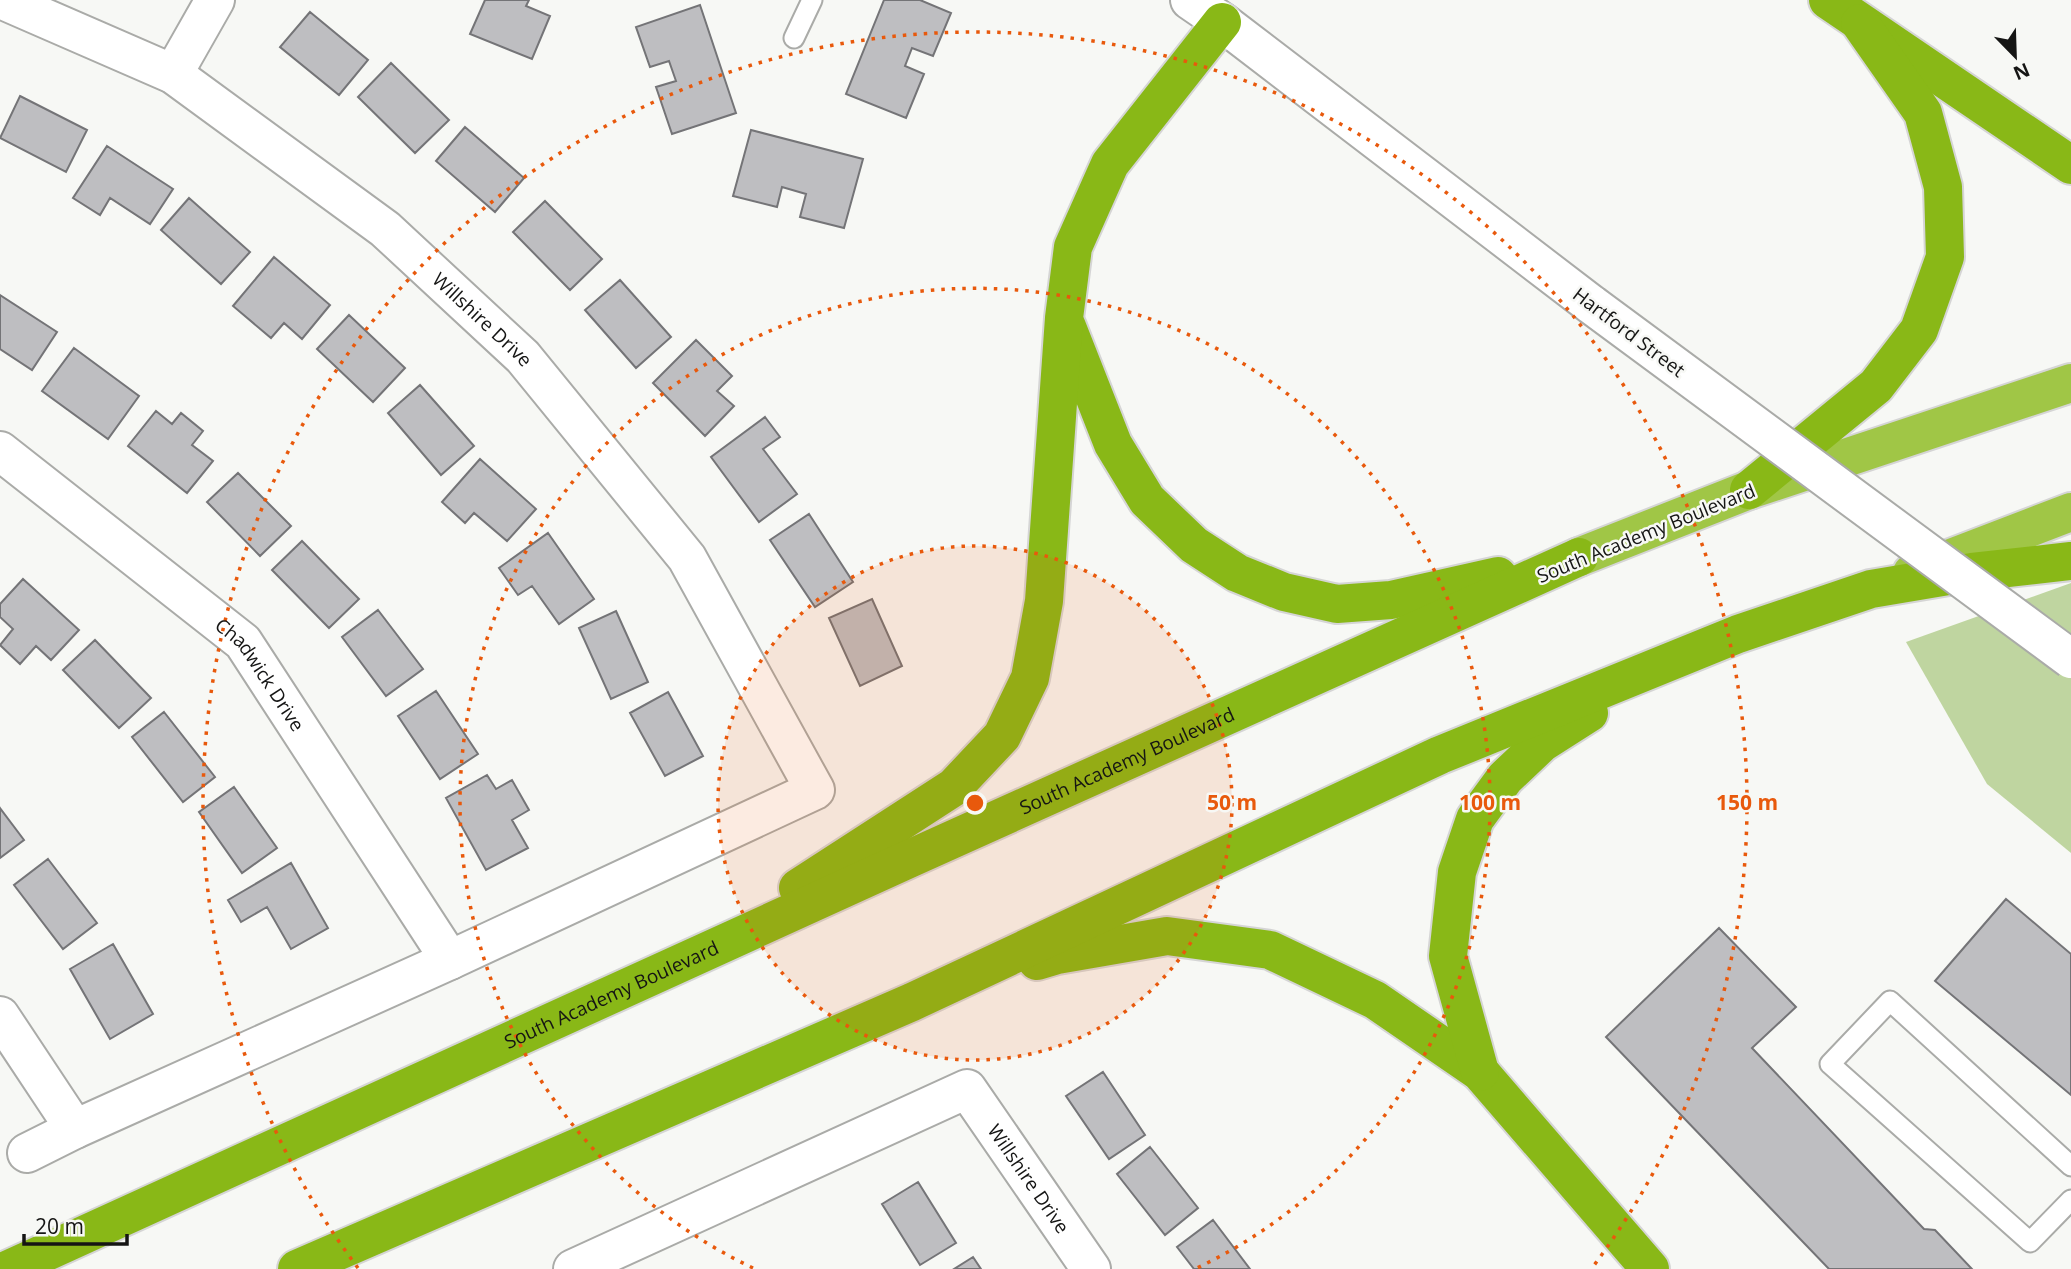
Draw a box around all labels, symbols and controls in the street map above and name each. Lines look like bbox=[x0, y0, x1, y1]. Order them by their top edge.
north arrow bbox=[1980, 21, 2050, 91]
text: N bbox=[2009, 57, 2034, 87]
street label: Willshire Drive bbox=[427, 267, 538, 372]
street label: Hartford Street bbox=[1568, 281, 1691, 383]
street label: South Academy Boulevard bbox=[1533, 477, 1759, 589]
street label: Chadwick Drive bbox=[210, 612, 311, 736]
street label: South Academy Boulevard bbox=[1015, 701, 1239, 821]
text: 50 m bbox=[1207, 788, 1257, 816]
text: 100 m bbox=[1459, 788, 1521, 816]
text: 150 m bbox=[1716, 788, 1778, 816]
centre of rings bbox=[963, 791, 987, 815]
street label: South Academy Boulevard bbox=[500, 934, 723, 1055]
street label: Willshire Drive bbox=[982, 1119, 1076, 1238]
scale bar bbox=[24, 1202, 128, 1246]
text: 20 m bbox=[35, 1212, 84, 1240]

